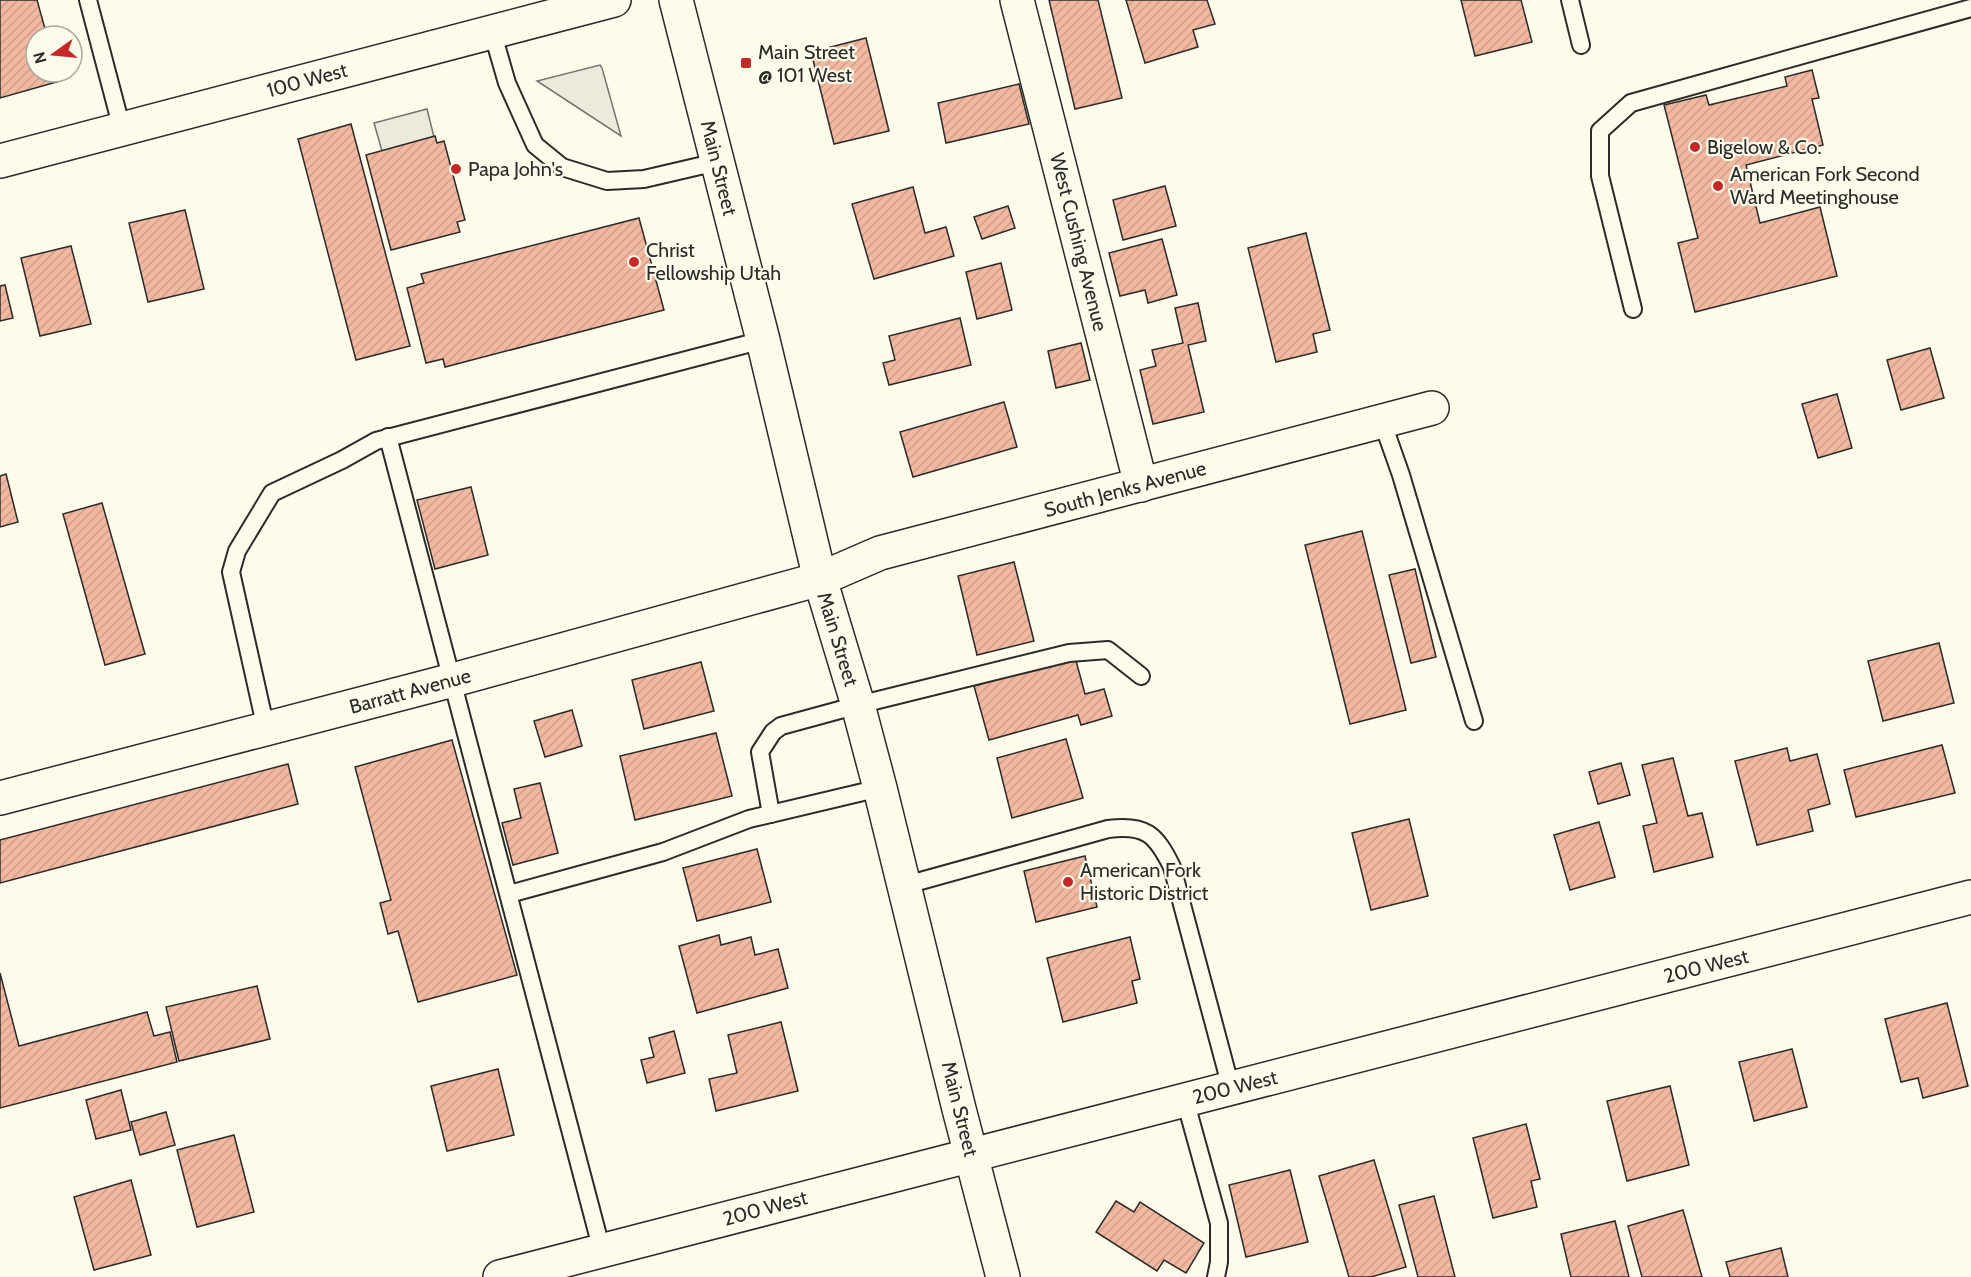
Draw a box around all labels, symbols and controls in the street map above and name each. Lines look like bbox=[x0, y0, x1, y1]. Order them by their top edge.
north arrow bbox=[24, 24, 84, 84]
place label: Main Street @ 101 West bbox=[758, 40, 855, 87]
text: N bbox=[29, 50, 51, 66]
marker: Main Street @ 101 West bbox=[739, 56, 753, 70]
street label: 100 West bbox=[264, 58, 350, 102]
street label: Main Street bbox=[696, 118, 742, 218]
place label: Bigelow & Co. bbox=[1707, 135, 1822, 159]
marker: Bigelow & Co. bbox=[1688, 140, 1702, 154]
street label: West Cushing Avenue bbox=[1045, 150, 1113, 334]
place label: Papa John's bbox=[468, 157, 563, 181]
marker: Papa John's bbox=[449, 162, 463, 176]
place label: American Fork Second Ward Meetinghouse bbox=[1730, 162, 1920, 209]
marker: American Fork Second Ward Meetinghouse bbox=[1711, 179, 1725, 193]
place label: Christ Fellowship Utah bbox=[646, 238, 781, 285]
marker: Christ Fellowship Utah bbox=[627, 255, 641, 269]
street label: South Jenks Avenue bbox=[1041, 456, 1209, 522]
street label: Main Street bbox=[812, 589, 864, 689]
street label: Barratt Avenue bbox=[347, 663, 473, 719]
place label: American Fork Historic District bbox=[1080, 858, 1209, 905]
marker: American Fork Historic District bbox=[1061, 875, 1075, 889]
street label: 200 West bbox=[1661, 944, 1751, 988]
street label: Main Street bbox=[937, 1059, 983, 1159]
street label: 200 West bbox=[1190, 1065, 1280, 1109]
street label: 200 West bbox=[720, 1185, 810, 1231]

